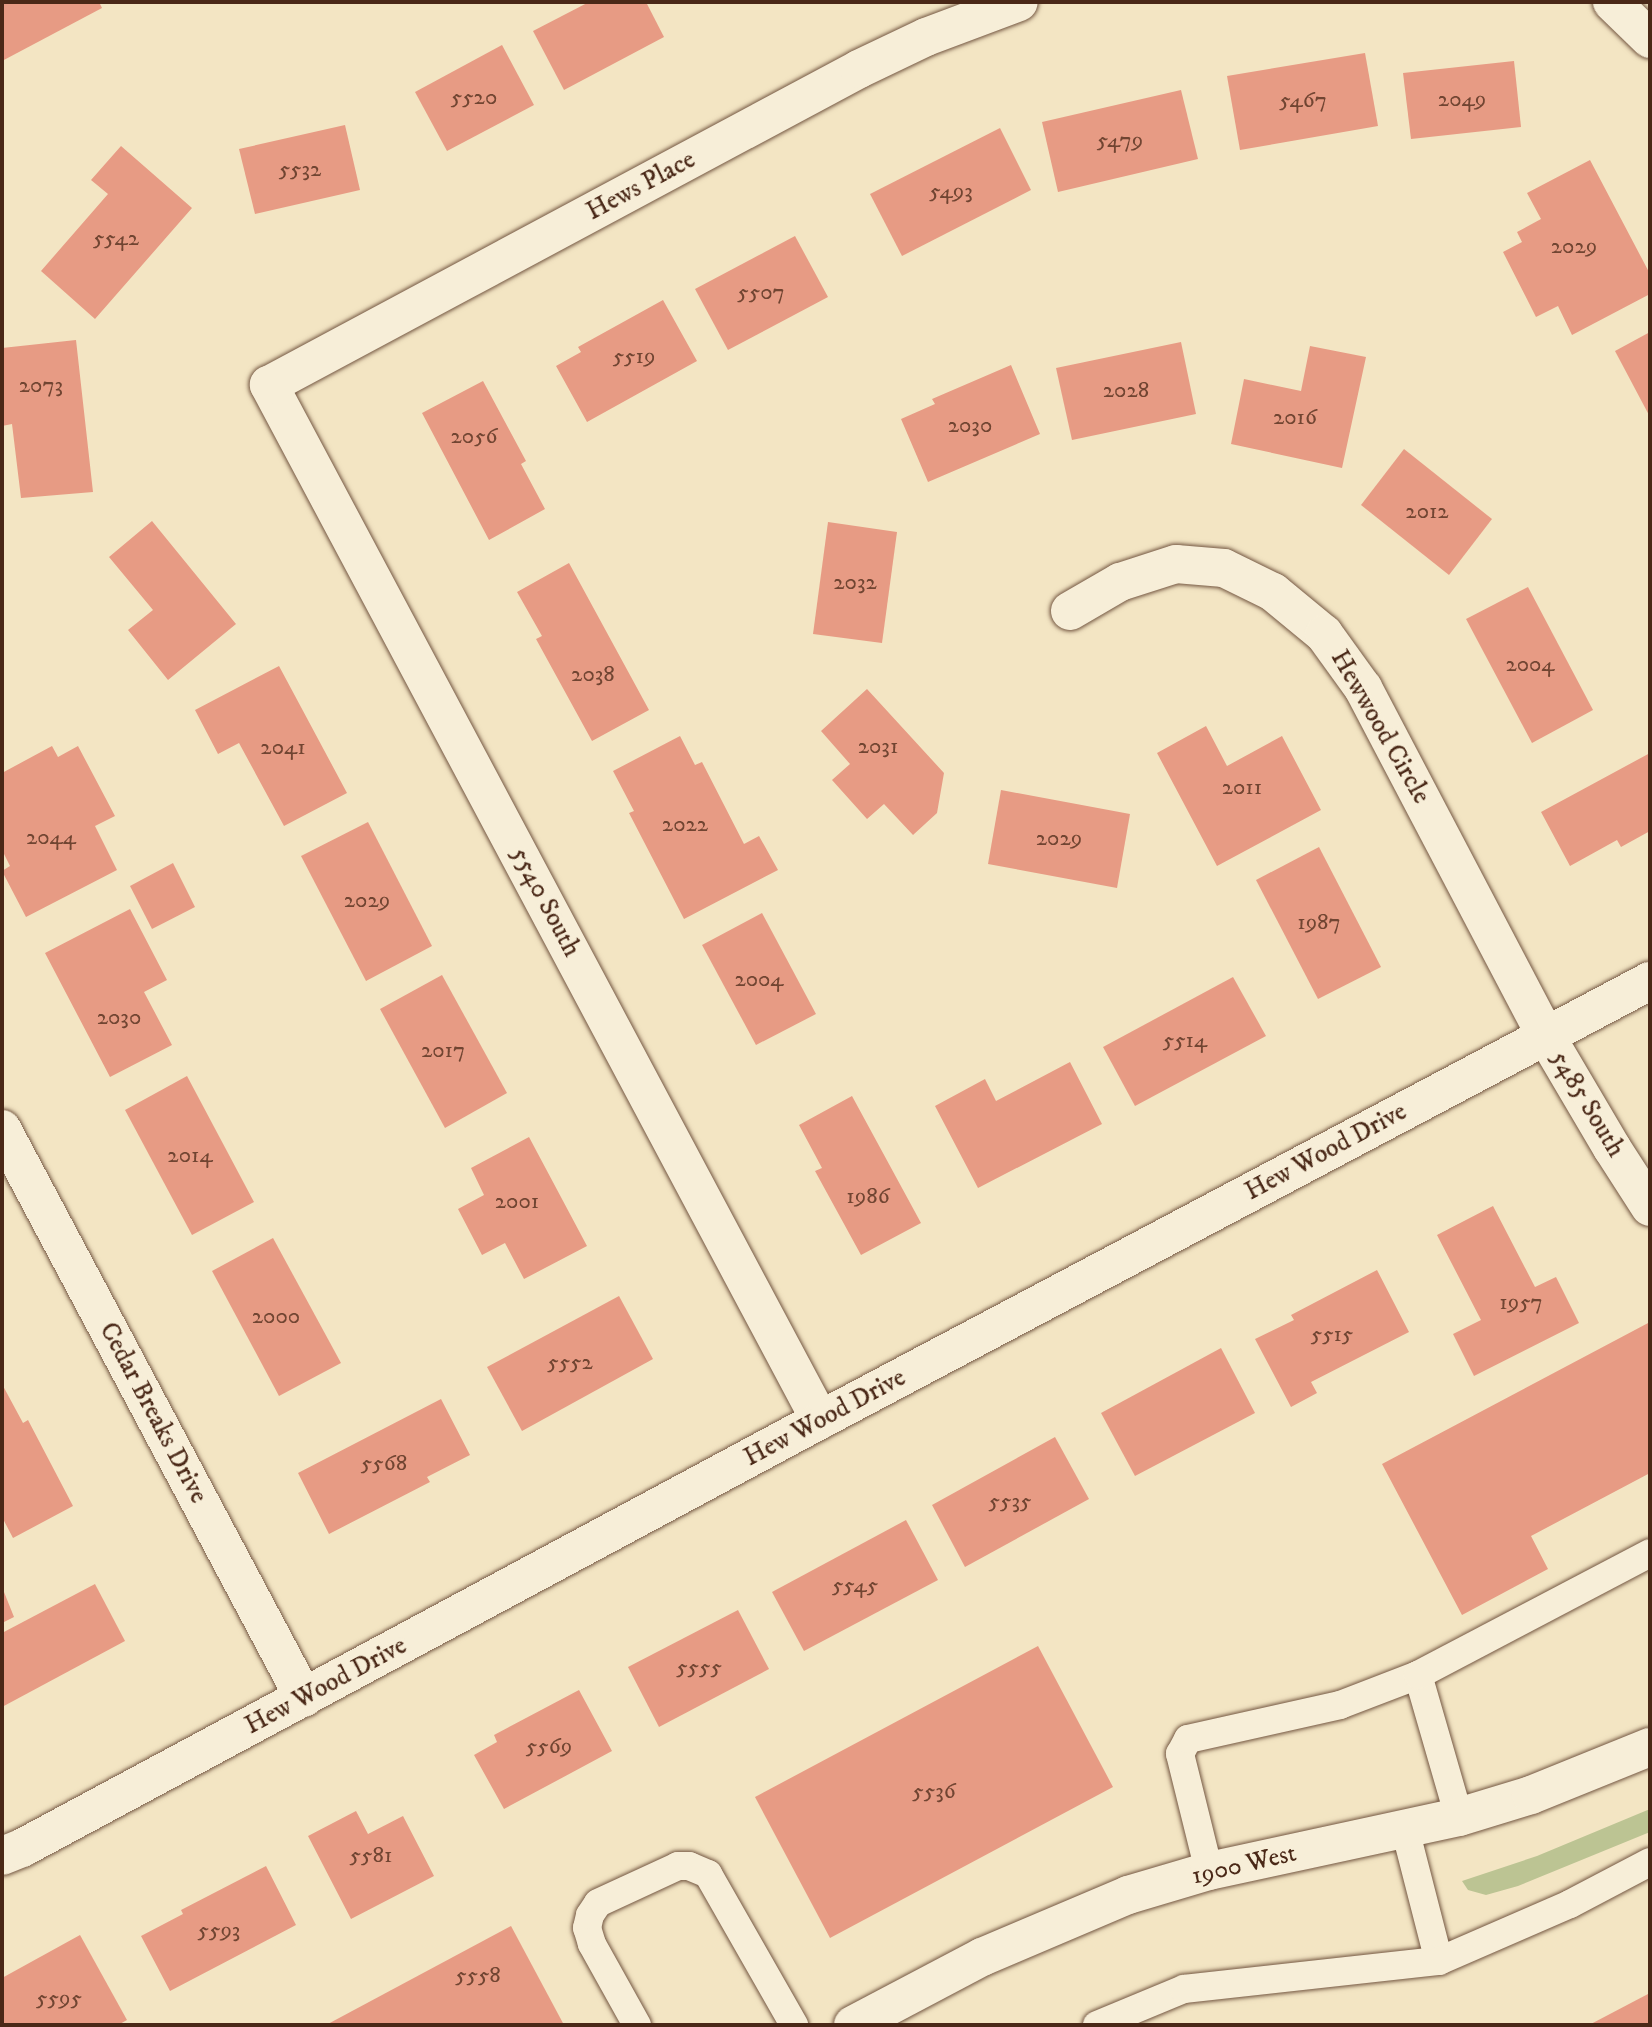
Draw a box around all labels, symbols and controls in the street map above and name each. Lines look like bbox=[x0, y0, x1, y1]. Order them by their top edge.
house number: 5520 bbox=[451, 84, 497, 112]
house number: 2049 bbox=[1438, 86, 1486, 114]
house number: 5467 bbox=[1279, 87, 1327, 115]
house number: 5479 bbox=[1097, 127, 1143, 155]
street label: Hews Place bbox=[581, 144, 701, 228]
house number: 5532 bbox=[279, 156, 321, 184]
house number: 5493 bbox=[929, 178, 973, 206]
house number: 5542 bbox=[93, 225, 139, 253]
house number: 2029 bbox=[1551, 233, 1597, 261]
house number: 5507 bbox=[737, 279, 785, 307]
house number: 5519 bbox=[613, 343, 655, 371]
house number: 2073 bbox=[19, 372, 63, 400]
house number: 2028 bbox=[1103, 377, 1149, 405]
house number: 2016 bbox=[1273, 404, 1317, 432]
house number: 2030 bbox=[948, 412, 992, 440]
house number: 2056 bbox=[450, 423, 498, 451]
house number: 2012 bbox=[1405, 498, 1449, 526]
house number: 2032 bbox=[833, 569, 877, 597]
street label: Hewwood Circle bbox=[1323, 645, 1437, 809]
house number: 2004 bbox=[1505, 651, 1555, 679]
house number: 2038 bbox=[571, 661, 615, 689]
house number: 2031 bbox=[858, 733, 898, 761]
house number: 2041 bbox=[260, 734, 306, 762]
house number: 2011 bbox=[1222, 774, 1262, 802]
house number: 2022 bbox=[662, 811, 708, 839]
house number: 2044 bbox=[26, 824, 76, 852]
house number: 2029 bbox=[1036, 825, 1082, 853]
street label: 5540 South bbox=[503, 842, 587, 962]
house number: 2029 bbox=[344, 887, 390, 915]
house number: 1987 bbox=[1297, 909, 1341, 937]
house number: 2004 bbox=[734, 966, 784, 994]
house number: 2030 bbox=[97, 1004, 141, 1032]
house number: 5514 bbox=[1163, 1027, 1207, 1055]
house number: 2017 bbox=[421, 1037, 465, 1065]
street label: 5485 South bbox=[1543, 1045, 1631, 1163]
street label: Hew Wood Drive bbox=[1240, 1096, 1412, 1208]
house number: 2014 bbox=[167, 1142, 213, 1170]
house number: 1986 bbox=[846, 1183, 890, 1211]
house number: 2001 bbox=[495, 1188, 539, 1216]
house number: 1957 bbox=[1499, 1289, 1543, 1317]
house number: 2000 bbox=[252, 1303, 300, 1331]
street label: Cedar Breaks Drive bbox=[92, 1317, 214, 1509]
house number: 5515 bbox=[1311, 1321, 1353, 1349]
house number: 5552 bbox=[547, 1349, 593, 1377]
street label: Hew Wood Drive bbox=[739, 1362, 911, 1474]
house number: 5568 bbox=[361, 1450, 407, 1478]
house number: 5535 bbox=[989, 1488, 1031, 1516]
house number: 5545 bbox=[832, 1572, 878, 1600]
street label: Hew Wood Drive bbox=[240, 1630, 412, 1742]
house number: 5555 bbox=[676, 1654, 722, 1682]
house number: 5569 bbox=[526, 1733, 572, 1761]
house number: 5536 bbox=[912, 1778, 956, 1806]
street label: 1900 West bbox=[1189, 1838, 1299, 1892]
house number: 5581 bbox=[350, 1842, 392, 1870]
house number: 5593 bbox=[198, 1917, 240, 1945]
house number: 5558 bbox=[455, 1962, 501, 1990]
house number: 5595 bbox=[36, 1985, 82, 2013]

